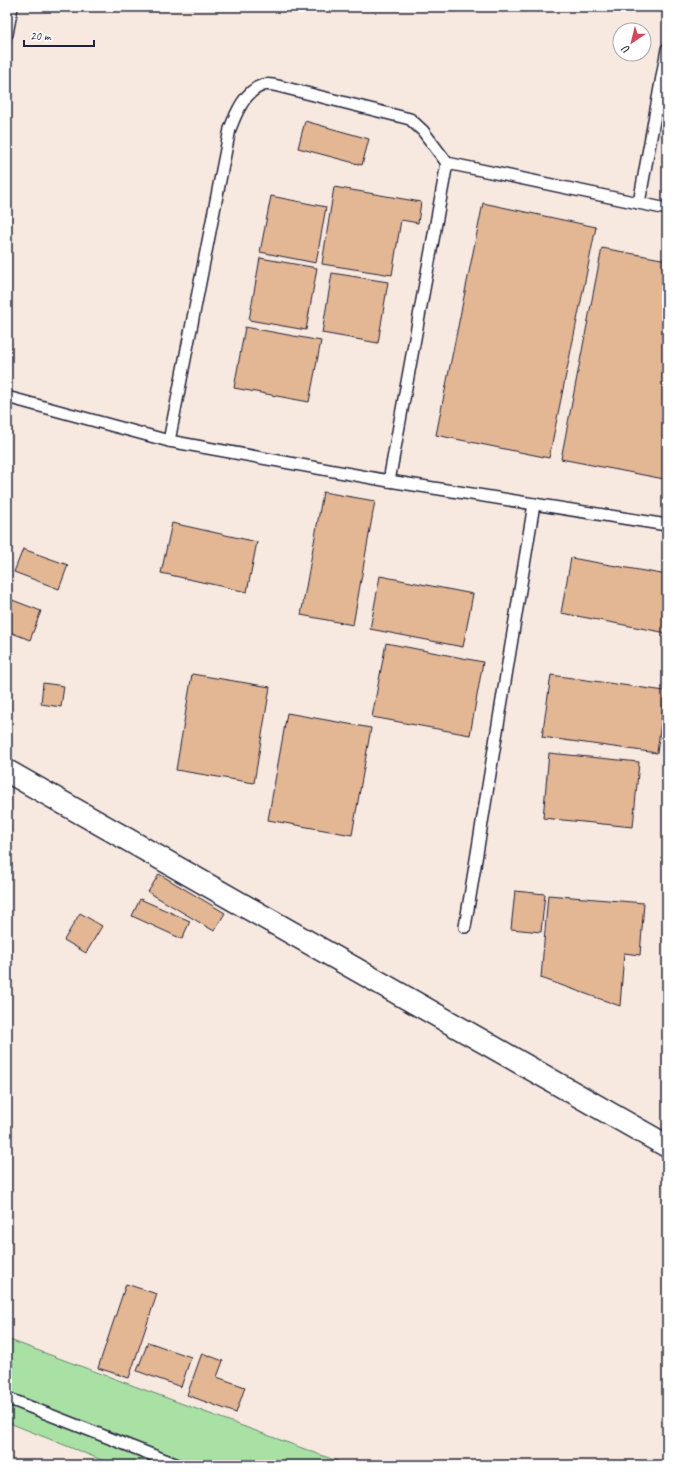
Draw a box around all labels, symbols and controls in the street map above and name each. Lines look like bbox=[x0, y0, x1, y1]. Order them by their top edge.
scale bar bbox=[24, 22, 94, 48]
north arrow bbox=[612, 22, 652, 62]
text: 20 m bbox=[30, 28, 52, 44]
text: U bbox=[618, 41, 632, 57]

